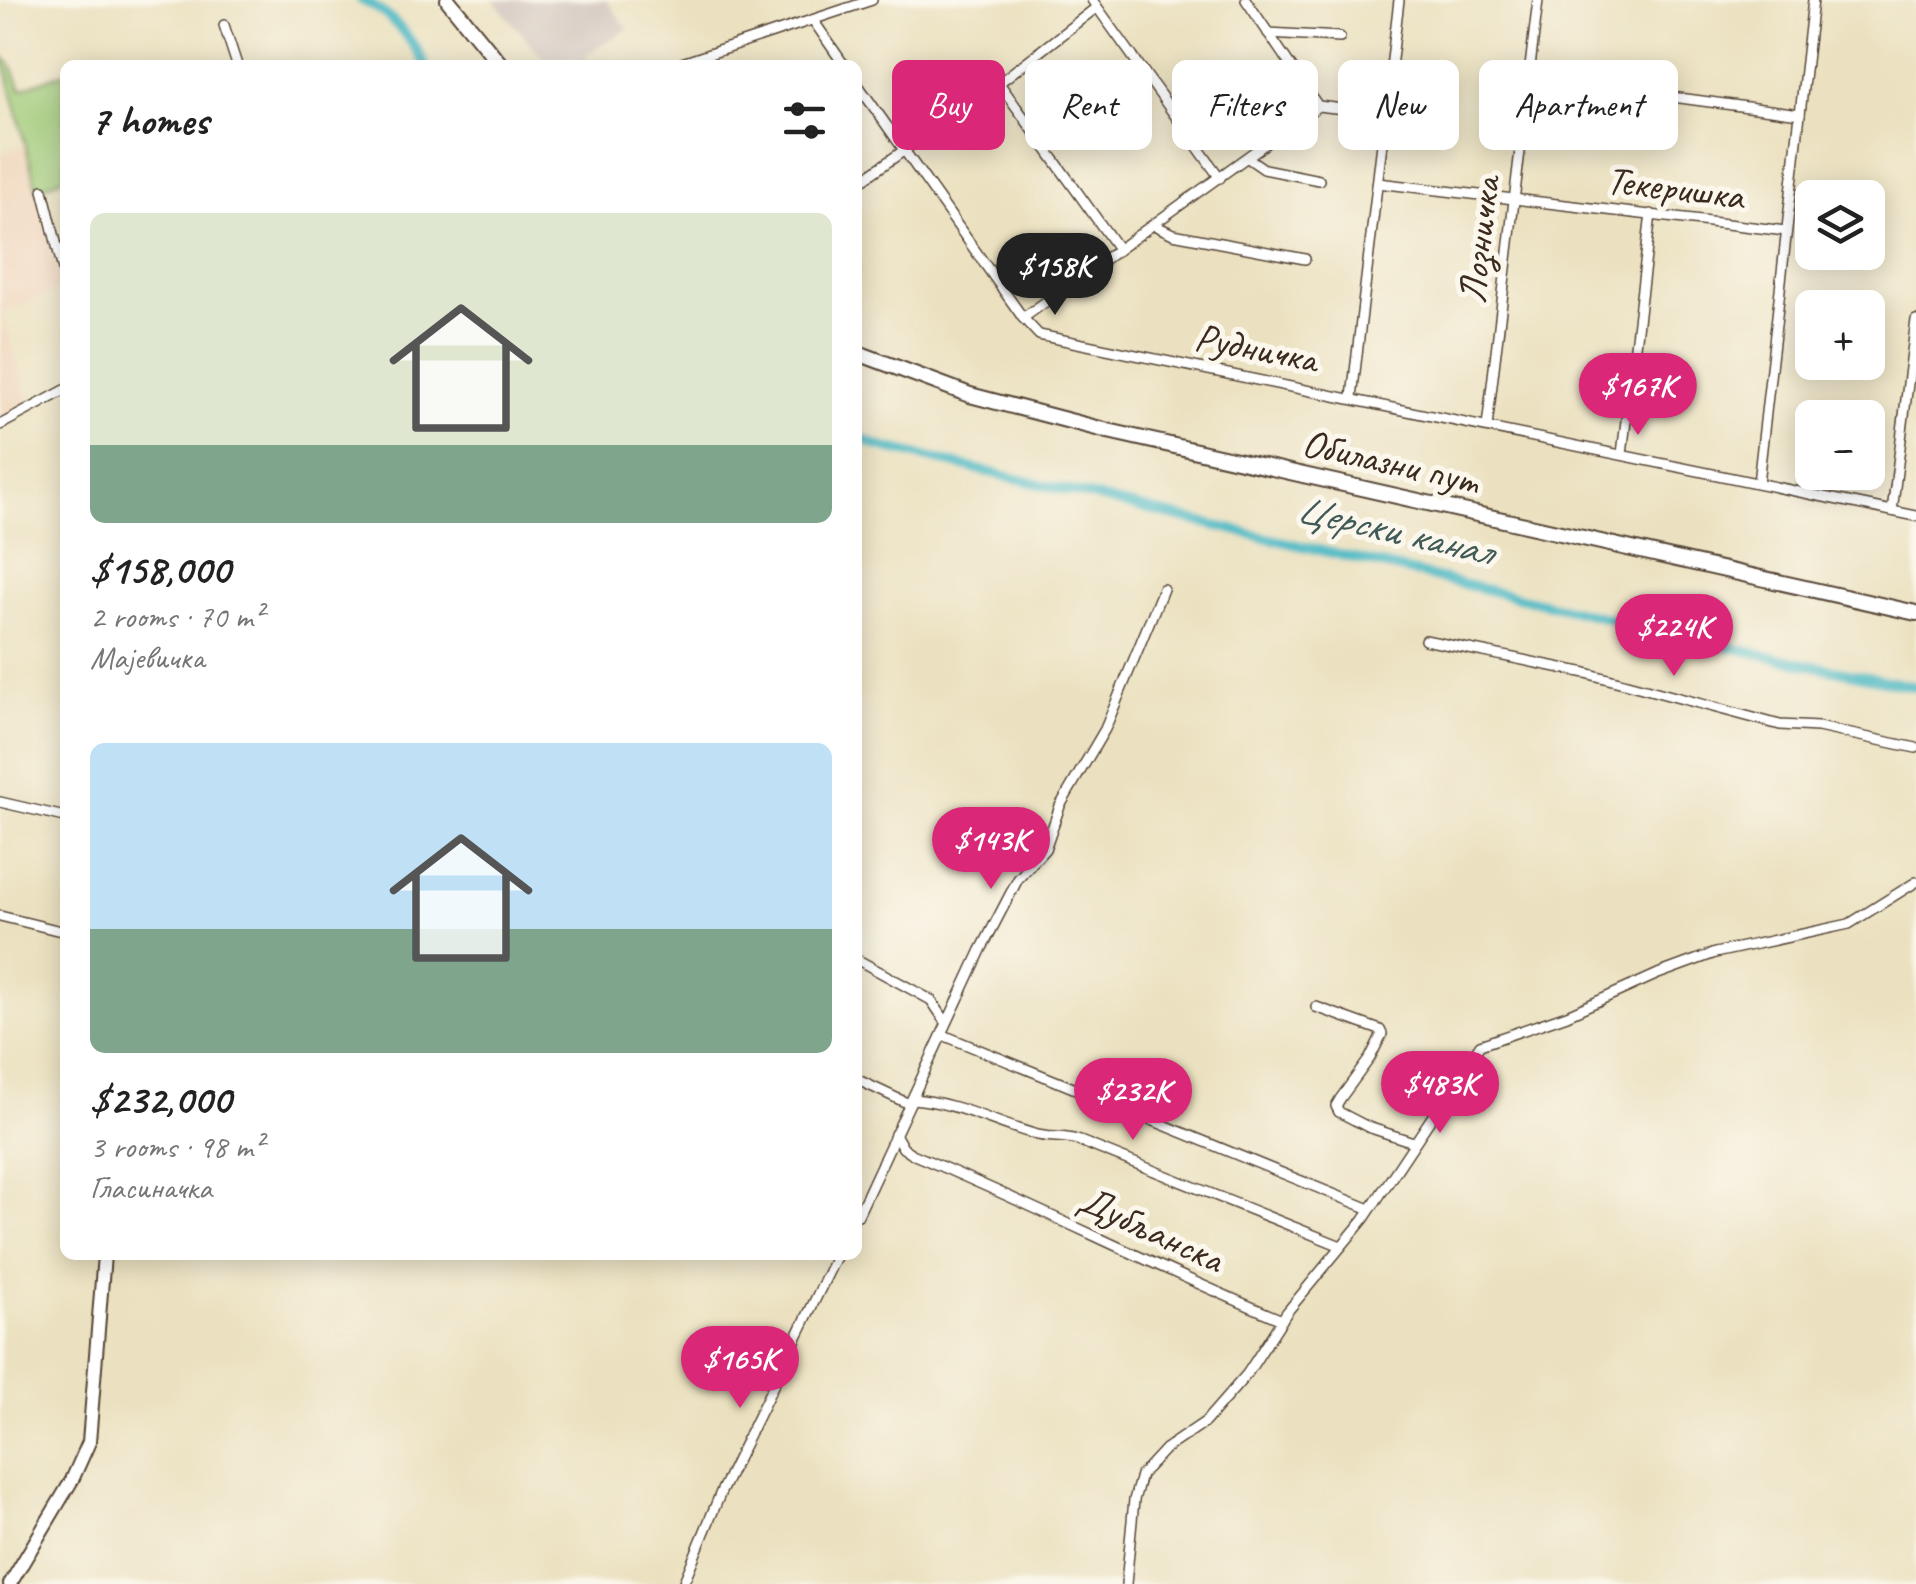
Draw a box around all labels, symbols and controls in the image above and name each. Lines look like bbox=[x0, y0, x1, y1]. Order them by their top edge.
chip: Buy bbox=[892, 60, 1005, 150]
chip: Rent bbox=[1025, 60, 1152, 150]
chip: Filters bbox=[1172, 60, 1318, 150]
chip: New bbox=[1338, 60, 1459, 150]
chip: Apartment bbox=[1479, 60, 1678, 150]
icon: filters bbox=[777, 93, 832, 148]
text: 7 homes bbox=[90, 94, 208, 147]
street label: Текеришка bbox=[1603, 155, 1749, 222]
street label: Лозничка bbox=[1446, 170, 1512, 306]
map controls bbox=[1795, 180, 1885, 490]
button: layers bbox=[1795, 180, 1885, 270]
pin: $158K bbox=[985, 233, 1125, 318]
text: $158K bbox=[1018, 245, 1092, 286]
icon: home bbox=[371, 278, 551, 458]
button: + bbox=[1795, 290, 1885, 380]
street label: Рудничка bbox=[1191, 312, 1325, 385]
pin: $167K bbox=[1568, 353, 1708, 438]
text: $167K bbox=[1601, 365, 1675, 406]
button: − bbox=[1795, 400, 1885, 490]
street label: Обилазни пут bbox=[1298, 417, 1486, 507]
water label: Церски канал bbox=[1291, 482, 1503, 580]
text: $158,000 bbox=[90, 543, 230, 596]
pin: $224K bbox=[1604, 594, 1744, 679]
text: 2 rooms · 70 m² bbox=[90, 596, 263, 637]
text: $224K bbox=[1637, 606, 1711, 647]
text: Мајевичка bbox=[90, 637, 204, 678]
pin: $143K bbox=[921, 807, 1061, 892]
icon: home bbox=[371, 808, 551, 988]
text: $143K bbox=[954, 819, 1028, 860]
pin: $483K bbox=[1370, 1051, 1510, 1136]
pin: $232K bbox=[1063, 1058, 1203, 1143]
text: $483K bbox=[1403, 1063, 1477, 1104]
text: $232K bbox=[1096, 1070, 1170, 1111]
text: $232,000 bbox=[90, 1073, 231, 1126]
text: 3 rooms · 98 m² bbox=[90, 1126, 263, 1167]
text: Гласиначка bbox=[90, 1167, 212, 1208]
street label: Дубљанска bbox=[1071, 1174, 1234, 1285]
pin: $165K bbox=[670, 1326, 810, 1411]
text: $165K bbox=[703, 1338, 777, 1379]

